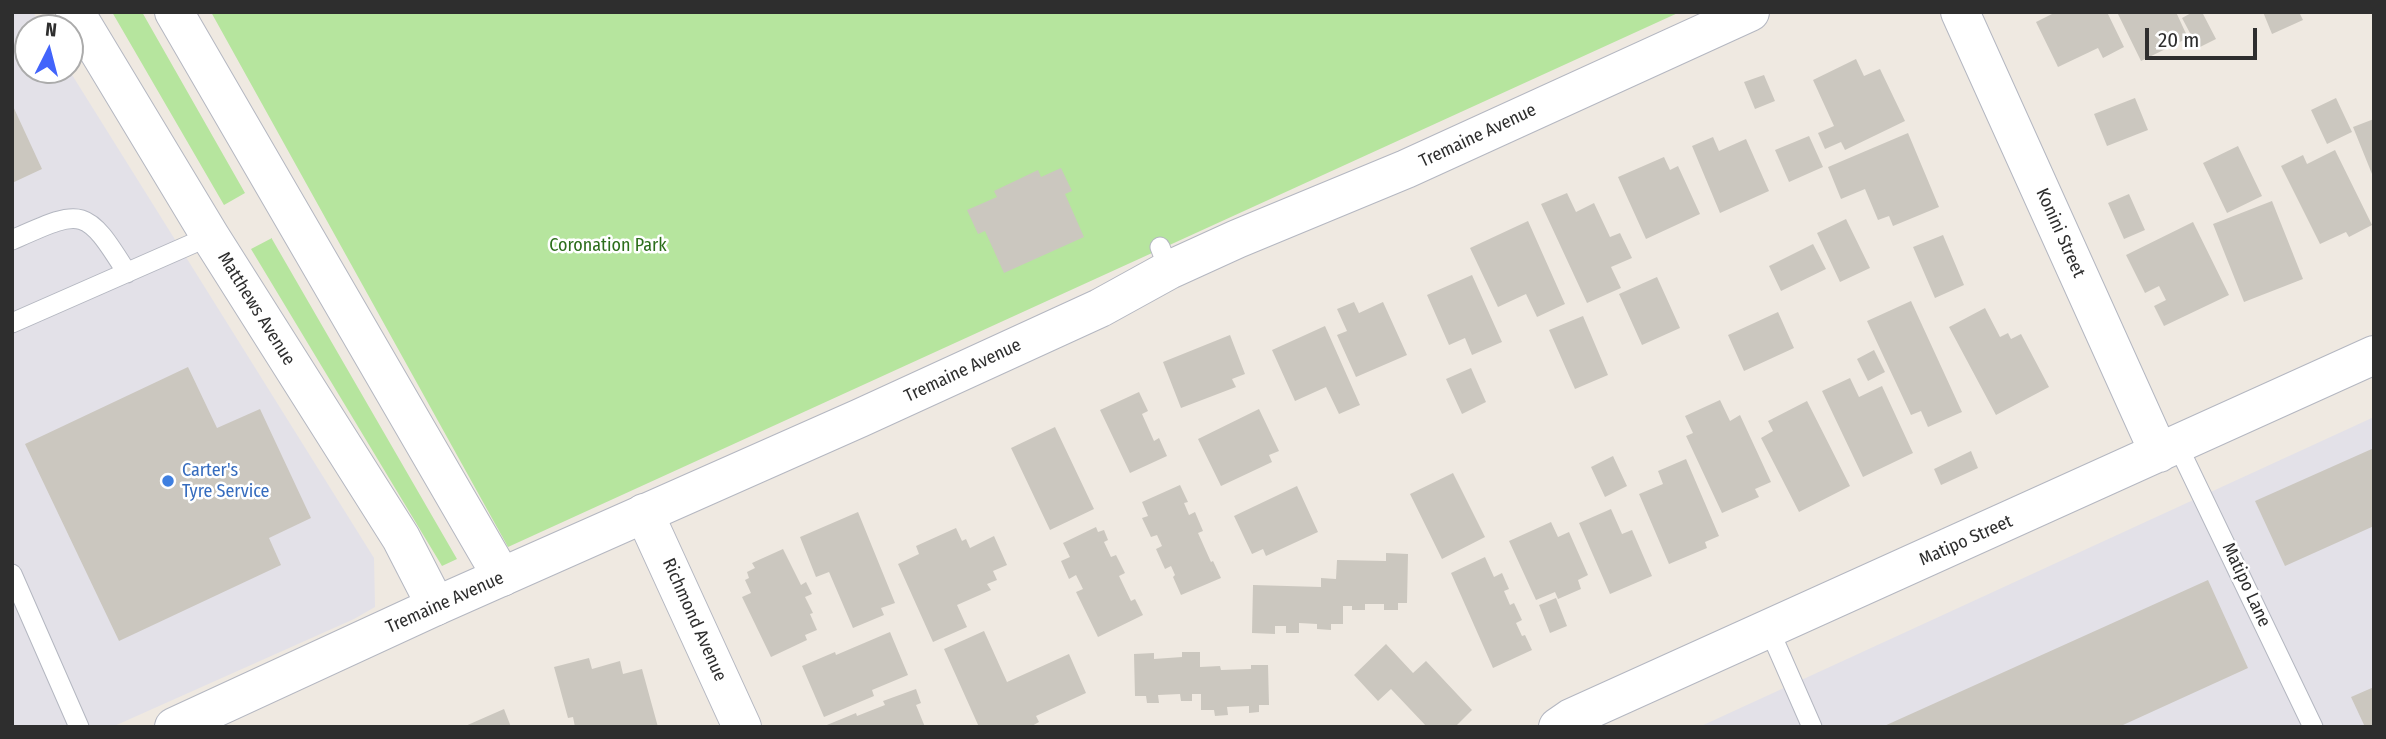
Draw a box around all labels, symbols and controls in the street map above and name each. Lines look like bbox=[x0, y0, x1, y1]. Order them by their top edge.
north arrow bbox=[14, 14, 84, 84]
scale bar bbox=[2148, 14, 2260, 58]
text: N bbox=[44, 18, 58, 42]
text: 20 m bbox=[2158, 27, 2199, 53]
street label: Tremaine Avenue bbox=[1416, 100, 1540, 172]
street label: Konini Street bbox=[2031, 185, 2089, 281]
park label: Coronation Park bbox=[549, 235, 667, 257]
street label: Matthews Avenue bbox=[213, 248, 299, 370]
street label: Tremaine Avenue bbox=[901, 335, 1025, 407]
place label: Carter's Tyre Service bbox=[182, 460, 269, 503]
marker: Carter's Tyre Service bbox=[160, 473, 176, 489]
street label: Matipo Street bbox=[1916, 511, 2016, 571]
street label: Matipo Lane bbox=[2217, 539, 2275, 631]
street label: Richmond Avenue bbox=[657, 555, 731, 685]
street label: Tremaine Avenue bbox=[383, 567, 507, 639]

